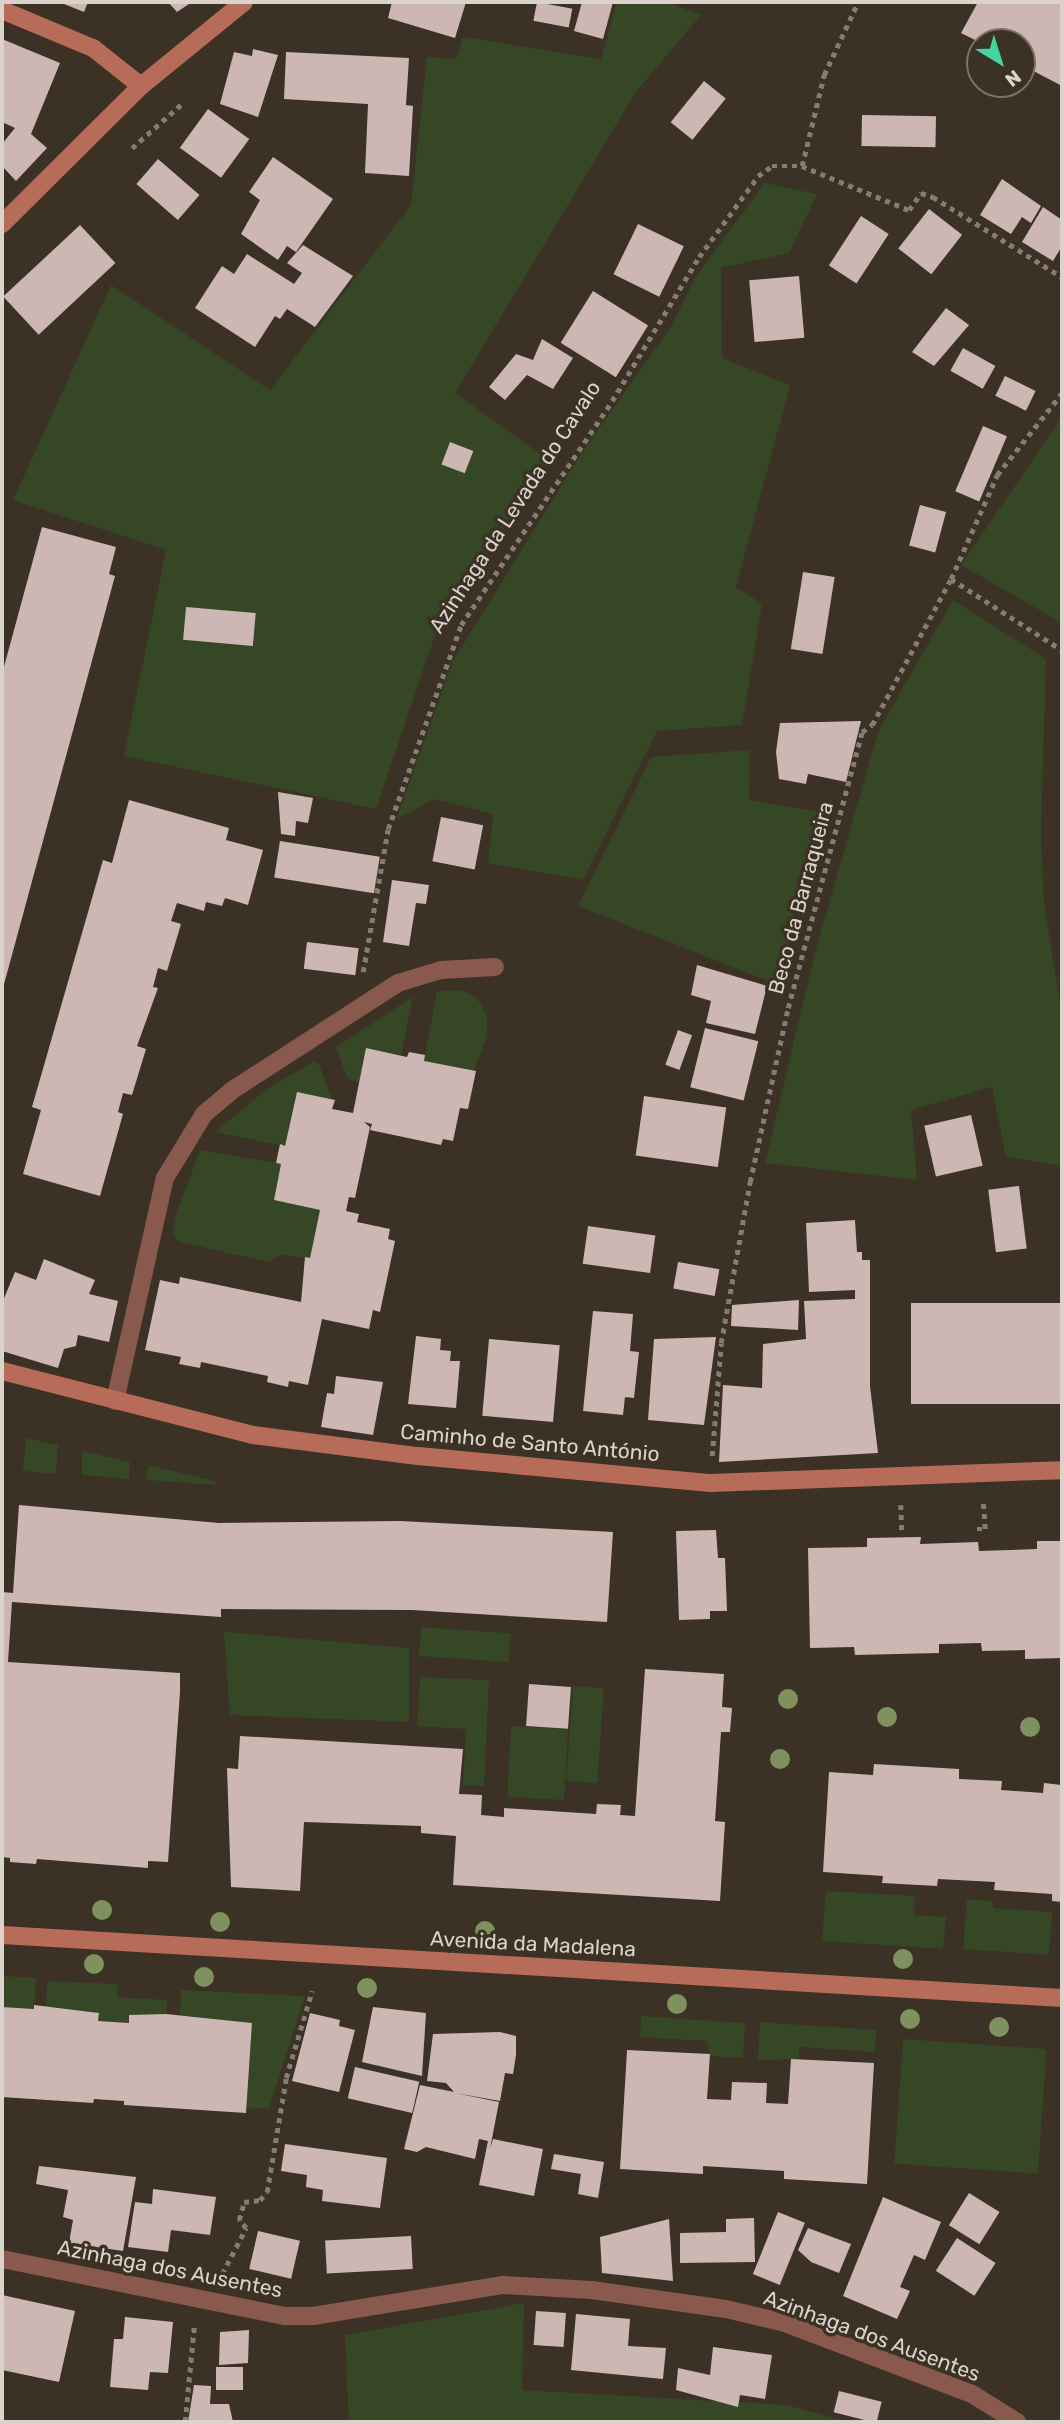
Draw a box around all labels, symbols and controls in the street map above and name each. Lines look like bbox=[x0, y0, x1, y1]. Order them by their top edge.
north arrow bbox=[966, 28, 1036, 98]
text: N bbox=[1001, 65, 1025, 92]
street label: Azinhaga da Levada do Cavalo bbox=[424, 376, 606, 638]
street label: Beco da Barraqueira bbox=[763, 799, 839, 997]
street label: Caminho de Santo António bbox=[399, 1419, 661, 1467]
street label: Avenida da Madalena bbox=[429, 1926, 637, 1962]
street label: Azinhaga dos Ausentes bbox=[55, 2235, 285, 2303]
street label: Azinhaga dos Ausentes bbox=[760, 2285, 984, 2387]

